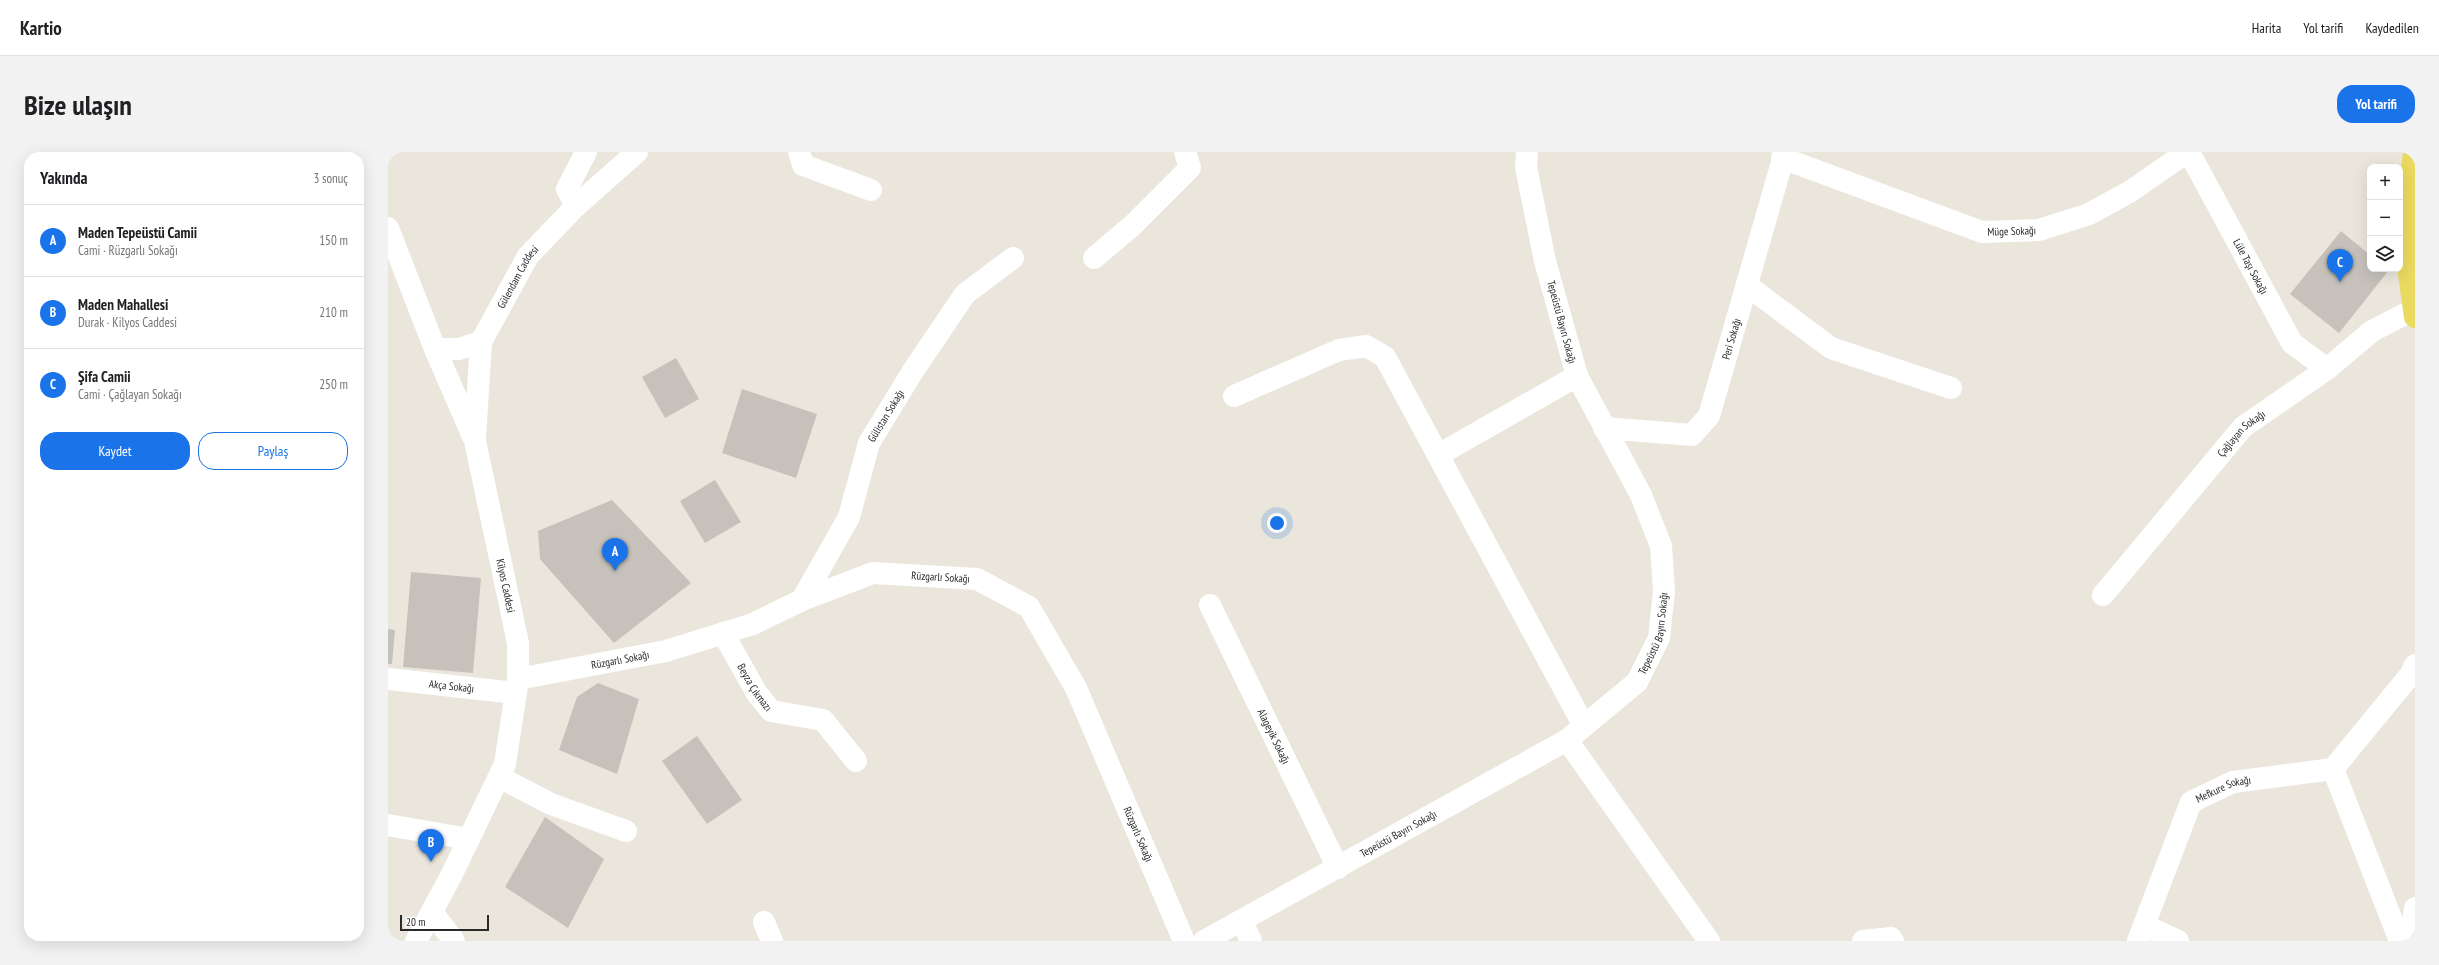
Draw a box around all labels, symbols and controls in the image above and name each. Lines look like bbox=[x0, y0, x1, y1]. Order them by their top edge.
text: Kartio bbox=[20, 16, 62, 40]
text: Harita bbox=[2252, 19, 2281, 37]
text: Yol tarifi bbox=[2303, 19, 2343, 37]
text: Kaydedilen bbox=[2365, 19, 2419, 37]
button: Yol tarifi bbox=[2337, 85, 2415, 123]
text: Bize ulaşın bbox=[24, 86, 132, 123]
map controls bbox=[2367, 164, 2403, 272]
button: + bbox=[2367, 164, 2403, 200]
text: Yakında bbox=[40, 167, 87, 189]
text: 3 sonuç bbox=[313, 170, 348, 187]
button: − bbox=[2367, 200, 2403, 236]
text: Maden Tepeüstü Camii bbox=[78, 223, 197, 242]
street label: Müge Sokağı bbox=[1987, 223, 2036, 239]
text: A bbox=[50, 232, 56, 249]
text: 150 m bbox=[319, 232, 348, 249]
street label: Lüle Taşı Sokağı bbox=[2230, 236, 2271, 296]
button: layers bbox=[2367, 236, 2403, 272]
text: Cami · Rüzgarlı Sokağı bbox=[78, 242, 178, 259]
street label: Gülendam Caddesi bbox=[494, 243, 541, 311]
pin: C bbox=[2327, 249, 2353, 282]
street label: Tepeüstü Bayırı Sokağı bbox=[1544, 279, 1580, 365]
text: Maden Mahallesi bbox=[78, 295, 168, 314]
text: B bbox=[50, 304, 56, 321]
text: 210 m bbox=[319, 304, 348, 321]
text: Durak · Kilyos Caddesi bbox=[78, 314, 177, 331]
street label: Peri Sokağı bbox=[1719, 317, 1744, 361]
text: Şifa Camii bbox=[78, 367, 131, 386]
text: C bbox=[50, 376, 56, 393]
text: 250 m bbox=[319, 376, 348, 393]
text: Cami · Çağlayan Sokağı bbox=[78, 386, 182, 403]
street label: Gülistan Sokağı bbox=[864, 387, 907, 444]
street label: Çağlayan Sokağı bbox=[2214, 407, 2268, 460]
button: Kaydet bbox=[40, 432, 190, 470]
button: Paylaş bbox=[198, 432, 348, 470]
your location bbox=[1267, 513, 1287, 533]
pin: A bbox=[602, 538, 628, 571]
street label: Kilyos Caddesi bbox=[493, 557, 518, 614]
street label: Rüzgarlı Sokağı bbox=[911, 568, 970, 586]
street label: Tepeüstü Bayırı Sokağı bbox=[1635, 592, 1671, 677]
street label: Rüzgarlı Sokağı bbox=[590, 647, 650, 672]
street label: Beyza Çıkmazı bbox=[734, 661, 775, 714]
street label: Akça Sokağı bbox=[428, 677, 475, 695]
street label: Alageyik Sokağı bbox=[1255, 706, 1293, 766]
street label: Mefkure Sokağı bbox=[2193, 773, 2252, 806]
street label: Rüzgarlı Sokağı bbox=[1120, 804, 1156, 864]
street label: Tepeüstü Bayırı Sokağı bbox=[1357, 807, 1439, 860]
pin: B bbox=[418, 829, 444, 862]
scale bar bbox=[400, 913, 489, 932]
text: 20 m bbox=[406, 915, 425, 929]

